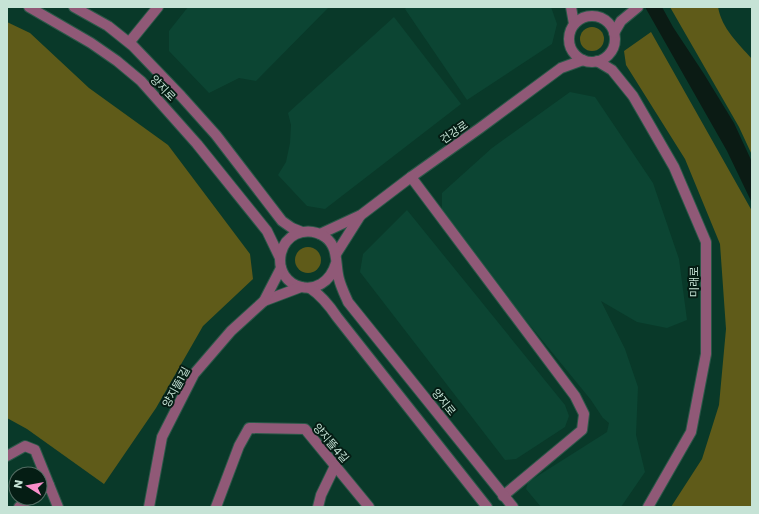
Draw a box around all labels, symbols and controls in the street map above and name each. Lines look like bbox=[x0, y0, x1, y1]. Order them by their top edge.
street label: 양지로 bbox=[147, 72, 179, 104]
street label: 건강로 bbox=[437, 117, 471, 147]
street label: 미래로 bbox=[686, 267, 702, 297]
street label: 양지뜰1길 bbox=[158, 364, 194, 410]
street label: 양지로 bbox=[428, 385, 460, 419]
street label: 양지뜰4길 bbox=[309, 420, 353, 466]
north arrow bbox=[8, 466, 48, 506]
text: N bbox=[10, 479, 27, 490]

